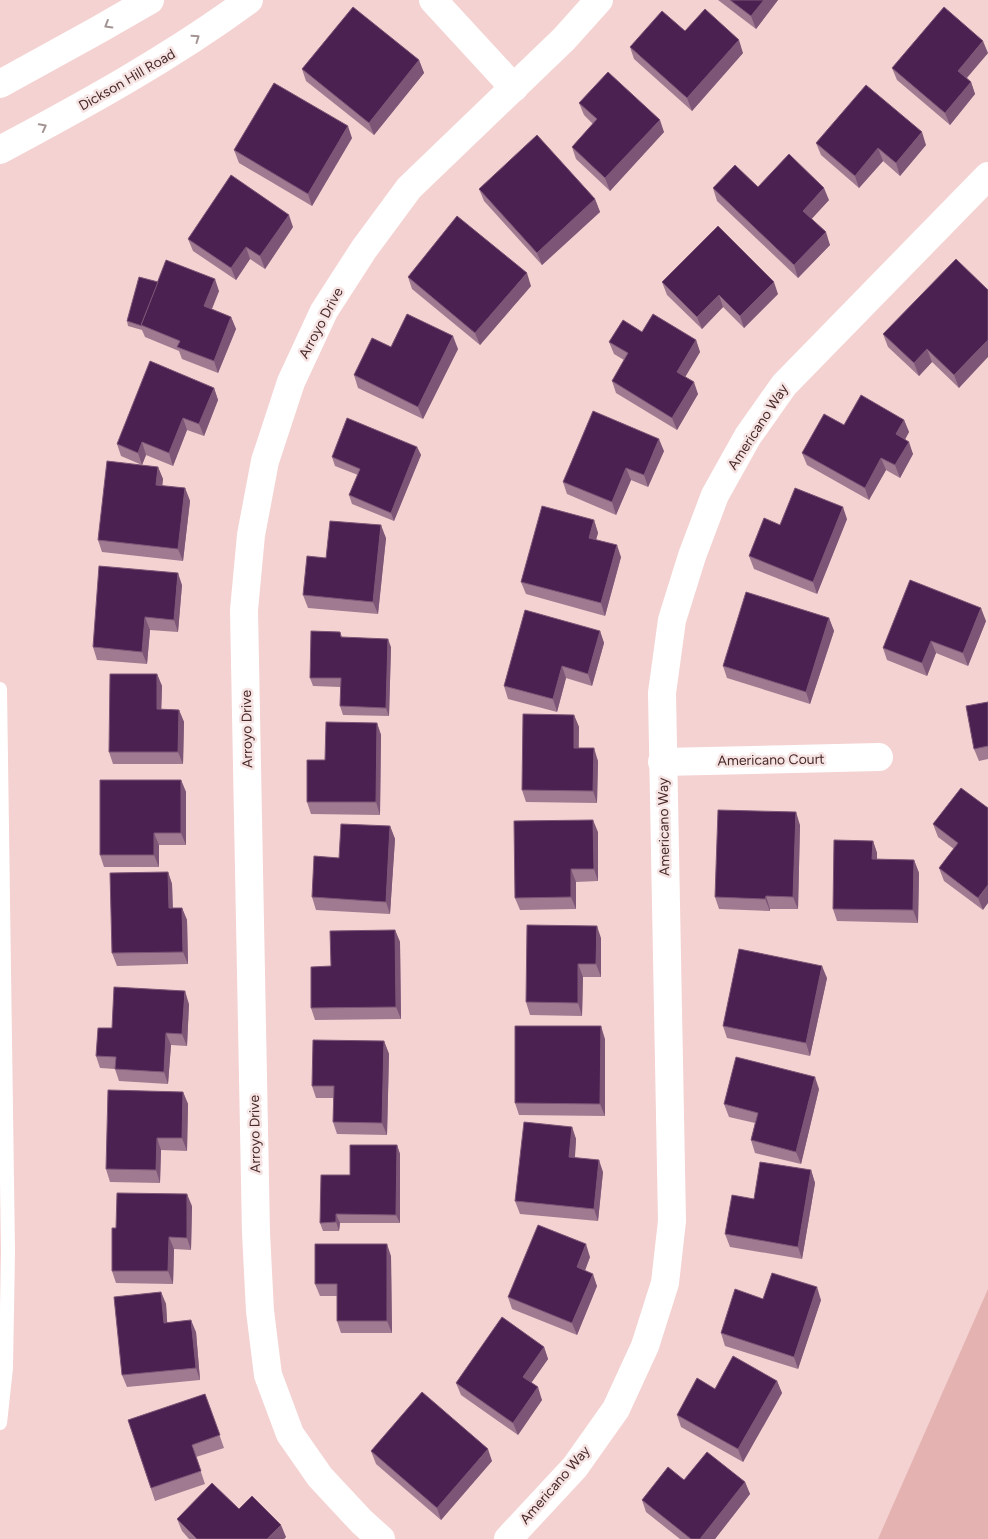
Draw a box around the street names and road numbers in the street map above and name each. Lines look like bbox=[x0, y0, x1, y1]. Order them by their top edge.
street label: Dickson Hill Road bbox=[76, 45, 178, 115]
street label: Arroyo Drive bbox=[295, 284, 347, 361]
street label: Americano Way bbox=[724, 381, 792, 473]
street label: Arroyo Drive bbox=[238, 689, 256, 768]
street label: Americano Court bbox=[717, 751, 825, 769]
street label: Americano Way bbox=[655, 777, 673, 876]
street label: Arroyo Drive bbox=[246, 1094, 264, 1173]
street label: Americano Way bbox=[516, 1442, 594, 1528]

